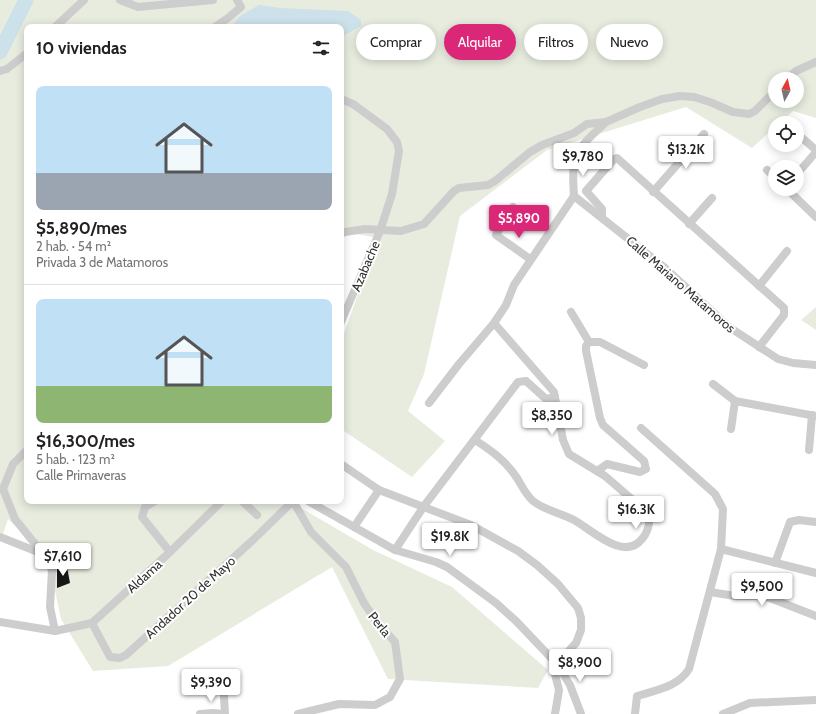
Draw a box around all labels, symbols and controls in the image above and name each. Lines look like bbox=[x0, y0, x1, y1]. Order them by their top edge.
chip: Comprar bbox=[356, 24, 436, 60]
chip: Alquilar bbox=[444, 24, 516, 60]
chip: Filtros bbox=[524, 24, 588, 60]
chip: Nuevo bbox=[596, 24, 663, 60]
icon: filters bbox=[310, 37, 332, 59]
text: 10 viviendas bbox=[36, 38, 127, 58]
north arrow bbox=[768, 72, 804, 108]
map controls bbox=[768, 72, 804, 196]
icon: home bbox=[148, 112, 220, 184]
button: locate bbox=[768, 116, 804, 152]
pin: $13.2K bbox=[653, 136, 719, 170]
text: $13.2K bbox=[667, 141, 705, 157]
pin: $9,780 bbox=[550, 143, 616, 177]
text: $9,780 bbox=[562, 148, 604, 164]
button: layers bbox=[768, 160, 804, 196]
pin: $5,890 bbox=[486, 205, 552, 239]
text: $5,890 bbox=[498, 210, 540, 226]
text: $5,890/mes bbox=[36, 218, 127, 238]
street label: Calle Mariano Matamoros bbox=[623, 232, 739, 336]
text: 2 hab. · 54 m² bbox=[36, 238, 111, 254]
street label: Azabache bbox=[347, 238, 383, 294]
text: Privada 3 de Matamoros bbox=[36, 254, 168, 270]
icon: home bbox=[148, 325, 220, 397]
pin: $8,350 bbox=[519, 402, 585, 436]
text: $8,350 bbox=[531, 407, 573, 423]
text: $16,300/mes bbox=[36, 431, 135, 451]
text: 5 hab. · 123 m² bbox=[36, 451, 115, 467]
text: Calle Primaveras bbox=[36, 467, 126, 483]
pin: $16.3K bbox=[603, 496, 669, 530]
text: $16.3K bbox=[617, 501, 655, 517]
pin: $19.8K bbox=[417, 523, 483, 557]
text: $19.8K bbox=[431, 528, 469, 544]
pin: $7,610 bbox=[30, 543, 96, 577]
text: $7,610 bbox=[44, 548, 82, 564]
street label: Andador 20 de Mayo bbox=[142, 552, 238, 642]
street label: Aldama bbox=[123, 555, 166, 596]
pin: $9,500 bbox=[729, 573, 795, 607]
text: $9,500 bbox=[741, 578, 783, 594]
street label: Perla bbox=[365, 608, 395, 640]
pin: $8,900 bbox=[547, 649, 613, 683]
text: $8,900 bbox=[558, 654, 602, 670]
pin: $9,390 bbox=[178, 669, 244, 703]
text: $9,390 bbox=[190, 674, 232, 690]

